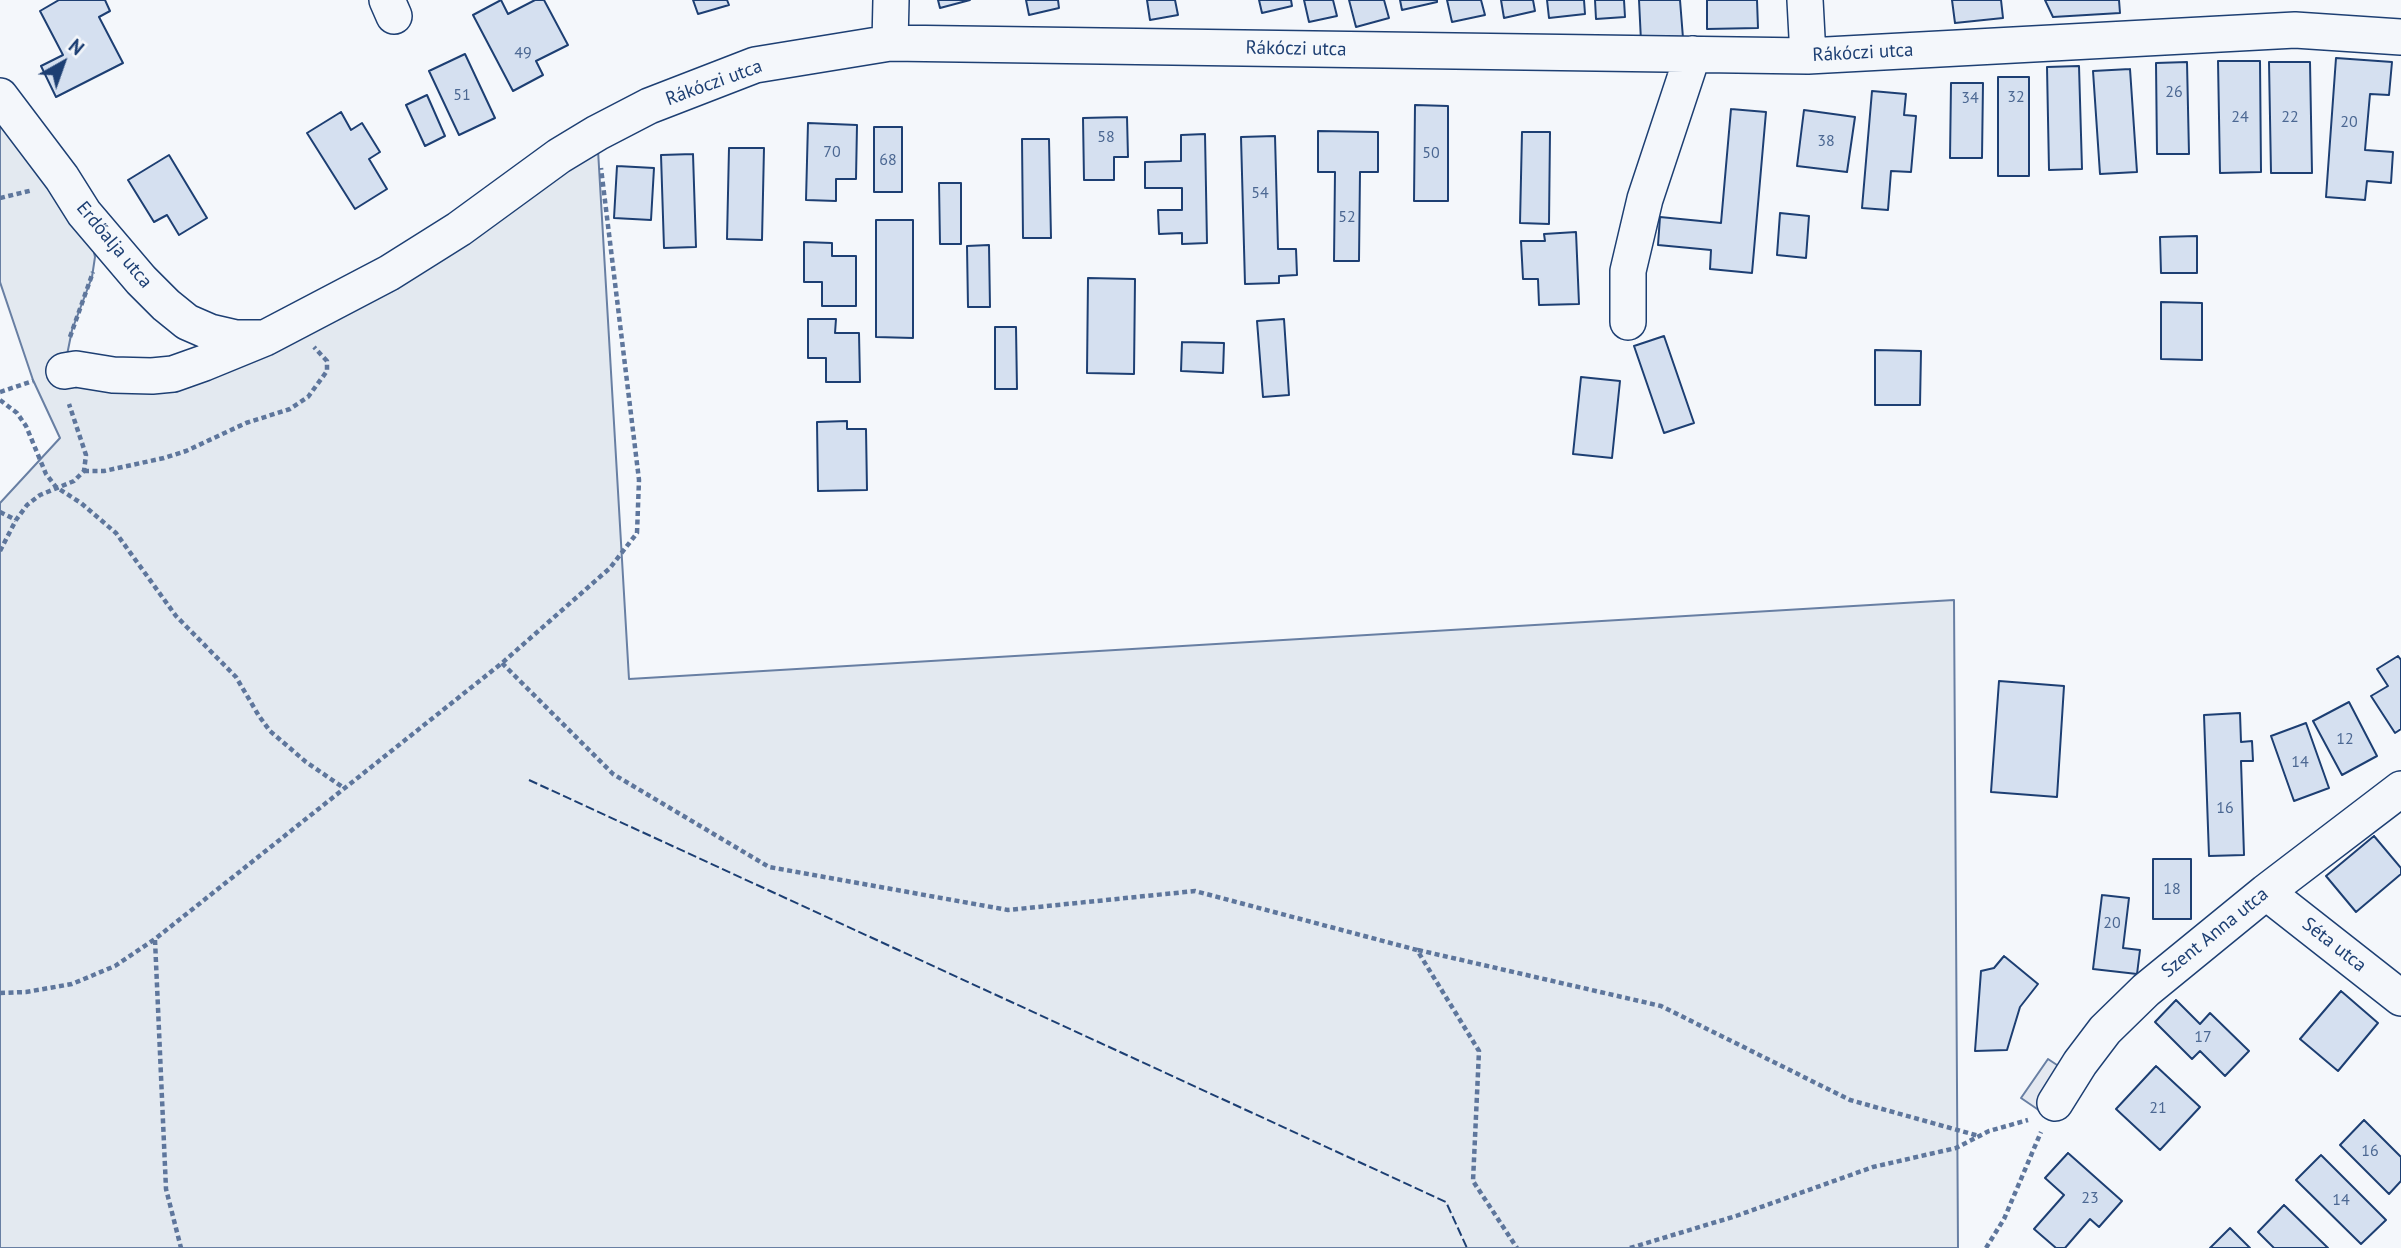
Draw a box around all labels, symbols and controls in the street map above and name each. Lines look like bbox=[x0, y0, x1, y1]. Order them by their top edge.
north arrow bbox=[28, 28, 98, 98]
text: N bbox=[64, 34, 89, 60]
street label: Rákóczi utca bbox=[1245, 37, 1347, 61]
street label: Rákóczi utca bbox=[1812, 39, 1914, 67]
house number: 49 bbox=[514, 43, 532, 63]
street label: Rákóczi utca bbox=[663, 55, 765, 111]
house number: 26 bbox=[2165, 82, 2183, 102]
house number: 51 bbox=[453, 85, 471, 105]
house number: 32 bbox=[2007, 87, 2025, 107]
house number: 34 bbox=[1961, 88, 1979, 108]
house number: 24 bbox=[2231, 107, 2249, 127]
house number: 22 bbox=[2281, 107, 2299, 127]
house number: 20 bbox=[2340, 112, 2358, 132]
house number: 58 bbox=[1097, 127, 1115, 147]
house number: 38 bbox=[1817, 131, 1835, 151]
house number: 70 bbox=[823, 142, 841, 162]
house number: 50 bbox=[1422, 143, 1440, 163]
house number: 68 bbox=[879, 150, 897, 170]
house number: 54 bbox=[1251, 183, 1269, 203]
street label: Erdőalja utca bbox=[71, 197, 157, 293]
house number: 52 bbox=[1338, 207, 1356, 227]
house number: 12 bbox=[2336, 729, 2354, 749]
house number: 14 bbox=[2291, 752, 2309, 772]
house number: 16 bbox=[2216, 798, 2234, 818]
house number: 18 bbox=[2163, 879, 2181, 899]
street label: Szent Anna utca bbox=[2157, 883, 2273, 983]
house number: 20 bbox=[2103, 913, 2121, 933]
street label: Séta utca bbox=[2297, 913, 2371, 977]
house number: 17 bbox=[2194, 1027, 2212, 1047]
house number: 21 bbox=[2149, 1098, 2167, 1118]
house number: 16 bbox=[2361, 1141, 2379, 1161]
house number: 23 bbox=[2081, 1188, 2099, 1208]
house number: 14 bbox=[2332, 1190, 2350, 1210]

